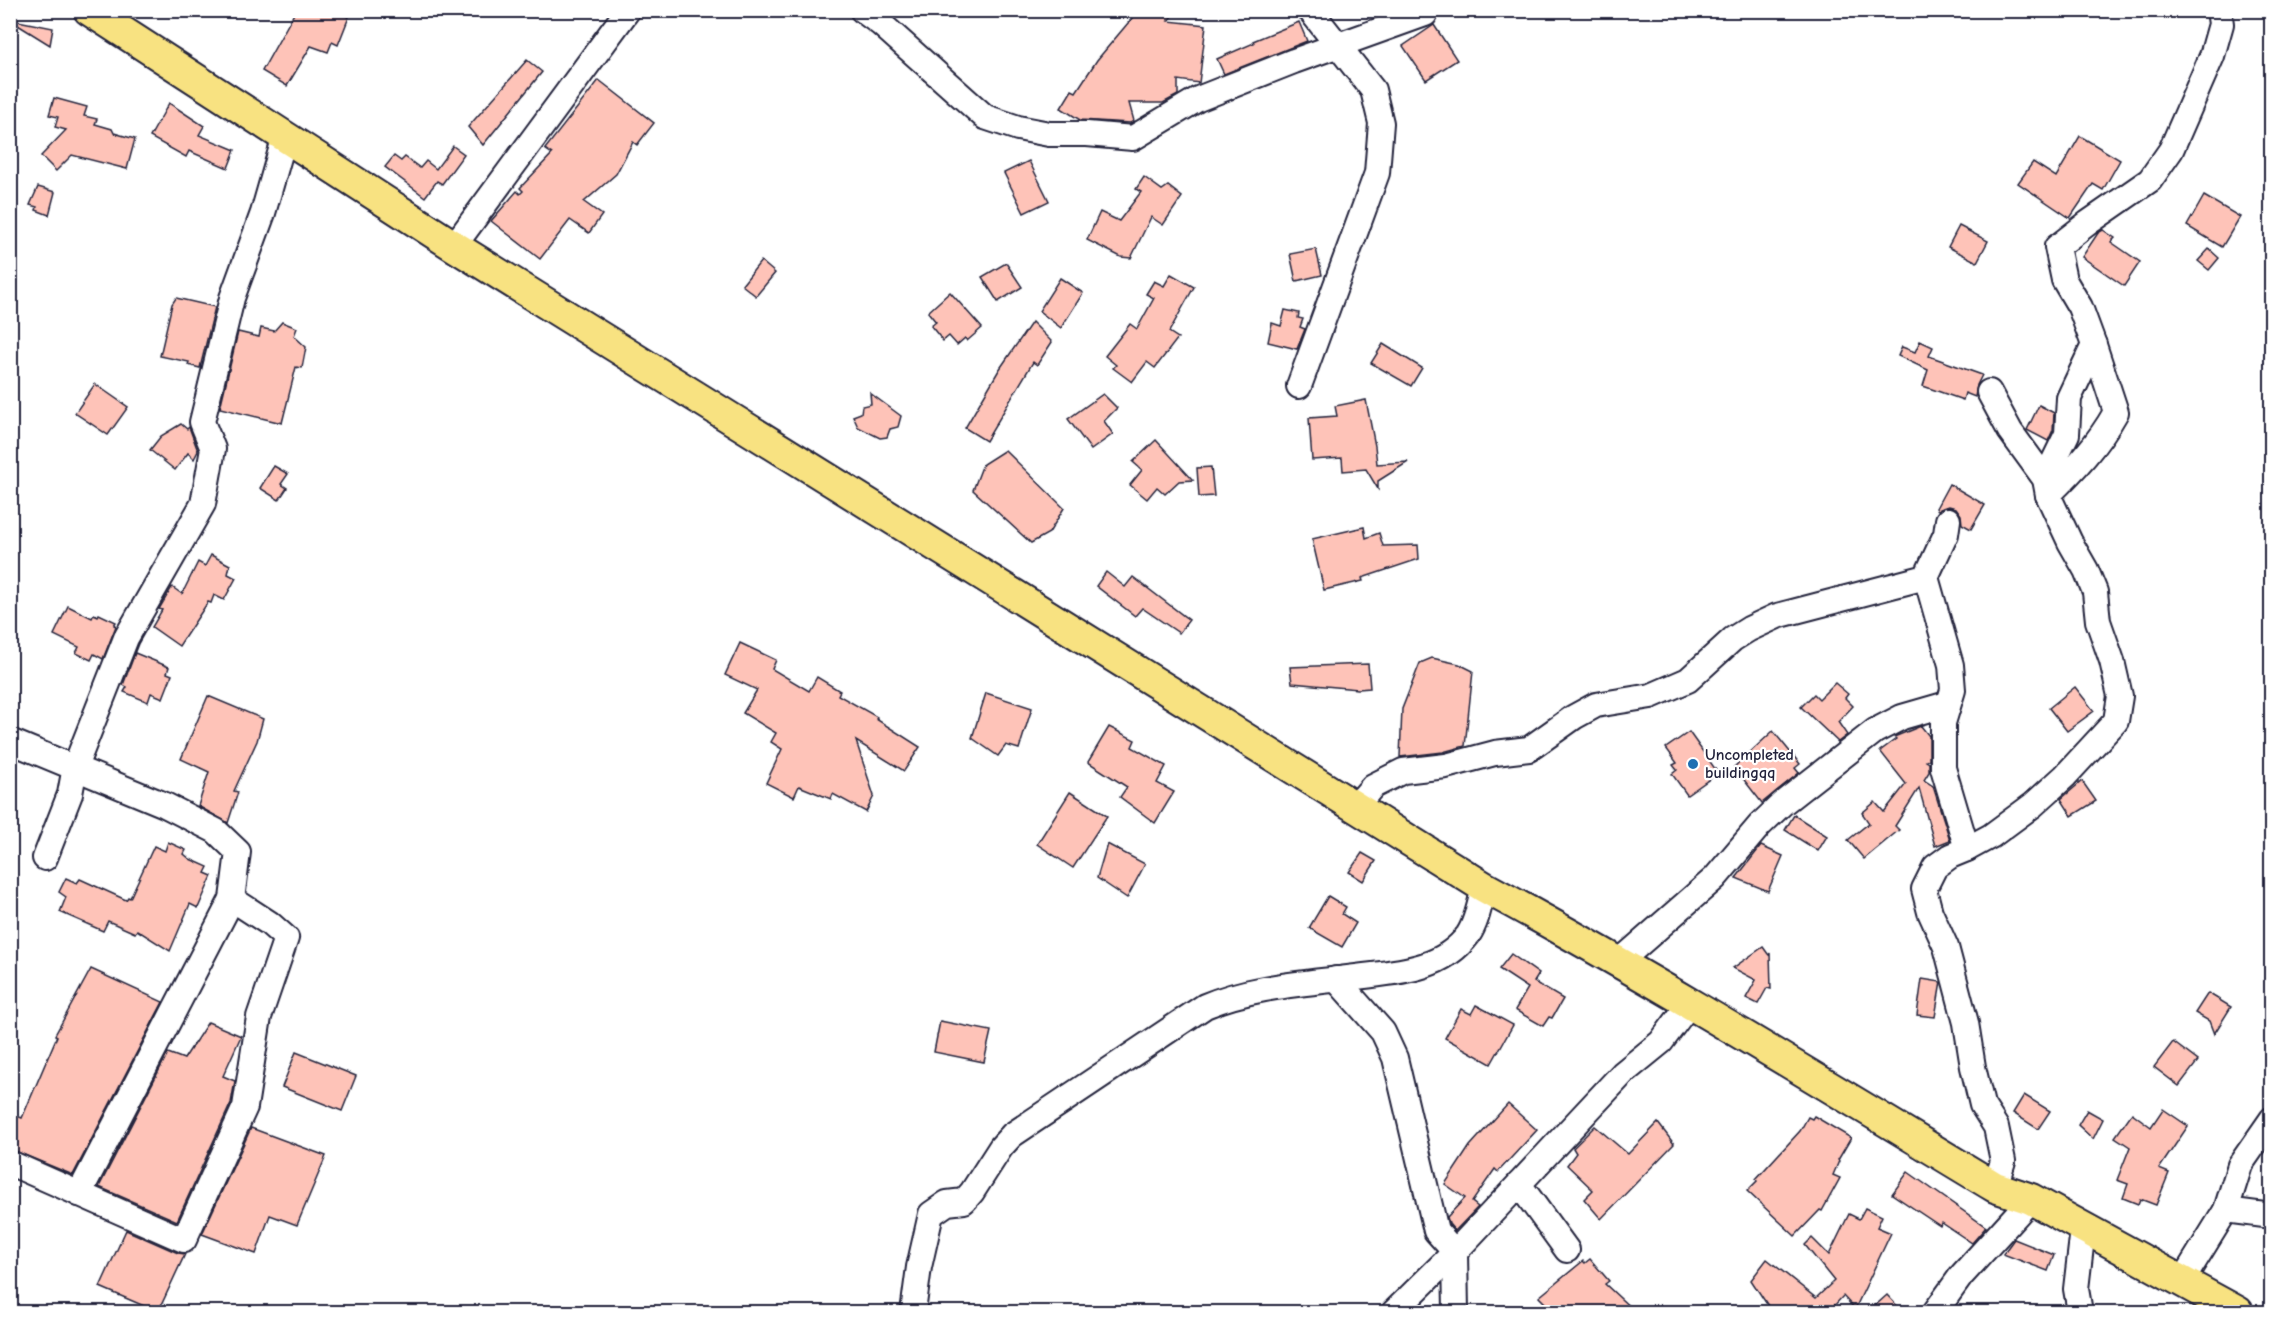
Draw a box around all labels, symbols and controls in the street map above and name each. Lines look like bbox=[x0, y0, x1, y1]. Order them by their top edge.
place label: Uncompleted buildingqq bbox=[1705, 746, 1794, 782]
marker: Uncompleted buildingqq bbox=[1686, 757, 1700, 771]

